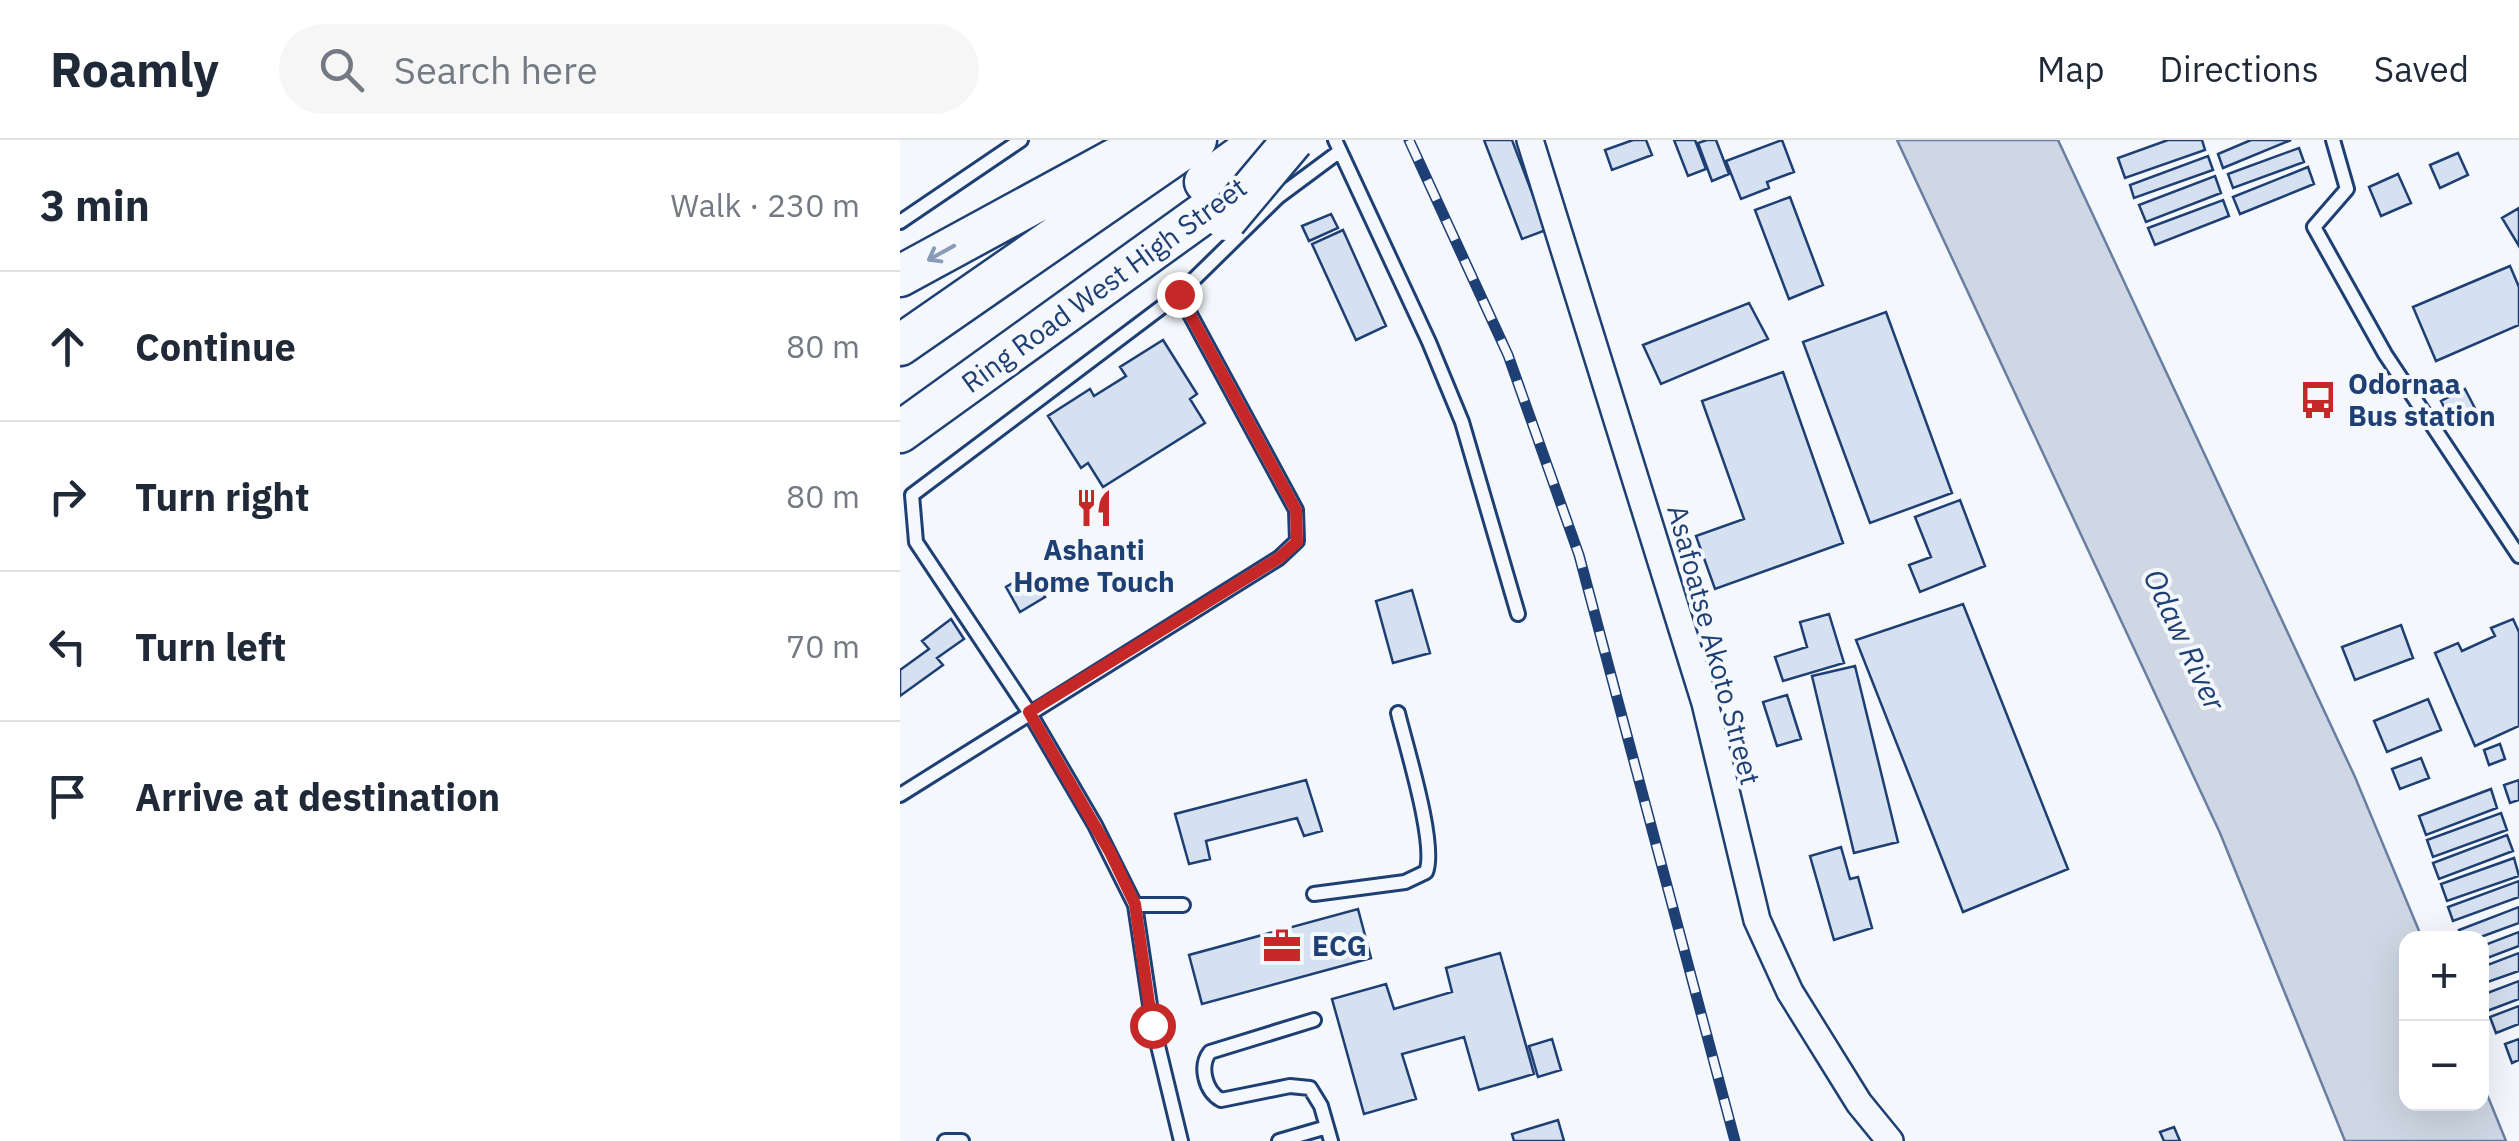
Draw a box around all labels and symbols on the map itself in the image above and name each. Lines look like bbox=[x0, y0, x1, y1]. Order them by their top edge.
street label: Ring Road West High Street bbox=[954, 169, 1254, 401]
one-way arrow bbox=[927, 243, 957, 263]
route end bbox=[1157, 272, 1203, 318]
place label: Odornaa Bus station bbox=[2348, 365, 2496, 434]
bus stop icon: Odornaa Bus station bbox=[2297, 379, 2339, 421]
restaurant icon: Ashanti Home Touch bbox=[1073, 487, 1115, 529]
street label: Asafoatse Akoto Street bbox=[1659, 501, 1770, 789]
place label: Ashanti Home Touch bbox=[1013, 531, 1175, 600]
water label: Odaw River bbox=[2136, 562, 2236, 717]
office icon: ECG bbox=[1261, 925, 1303, 967]
place label: ECG bbox=[1312, 927, 1367, 964]
route start bbox=[1130, 1003, 1176, 1049]

